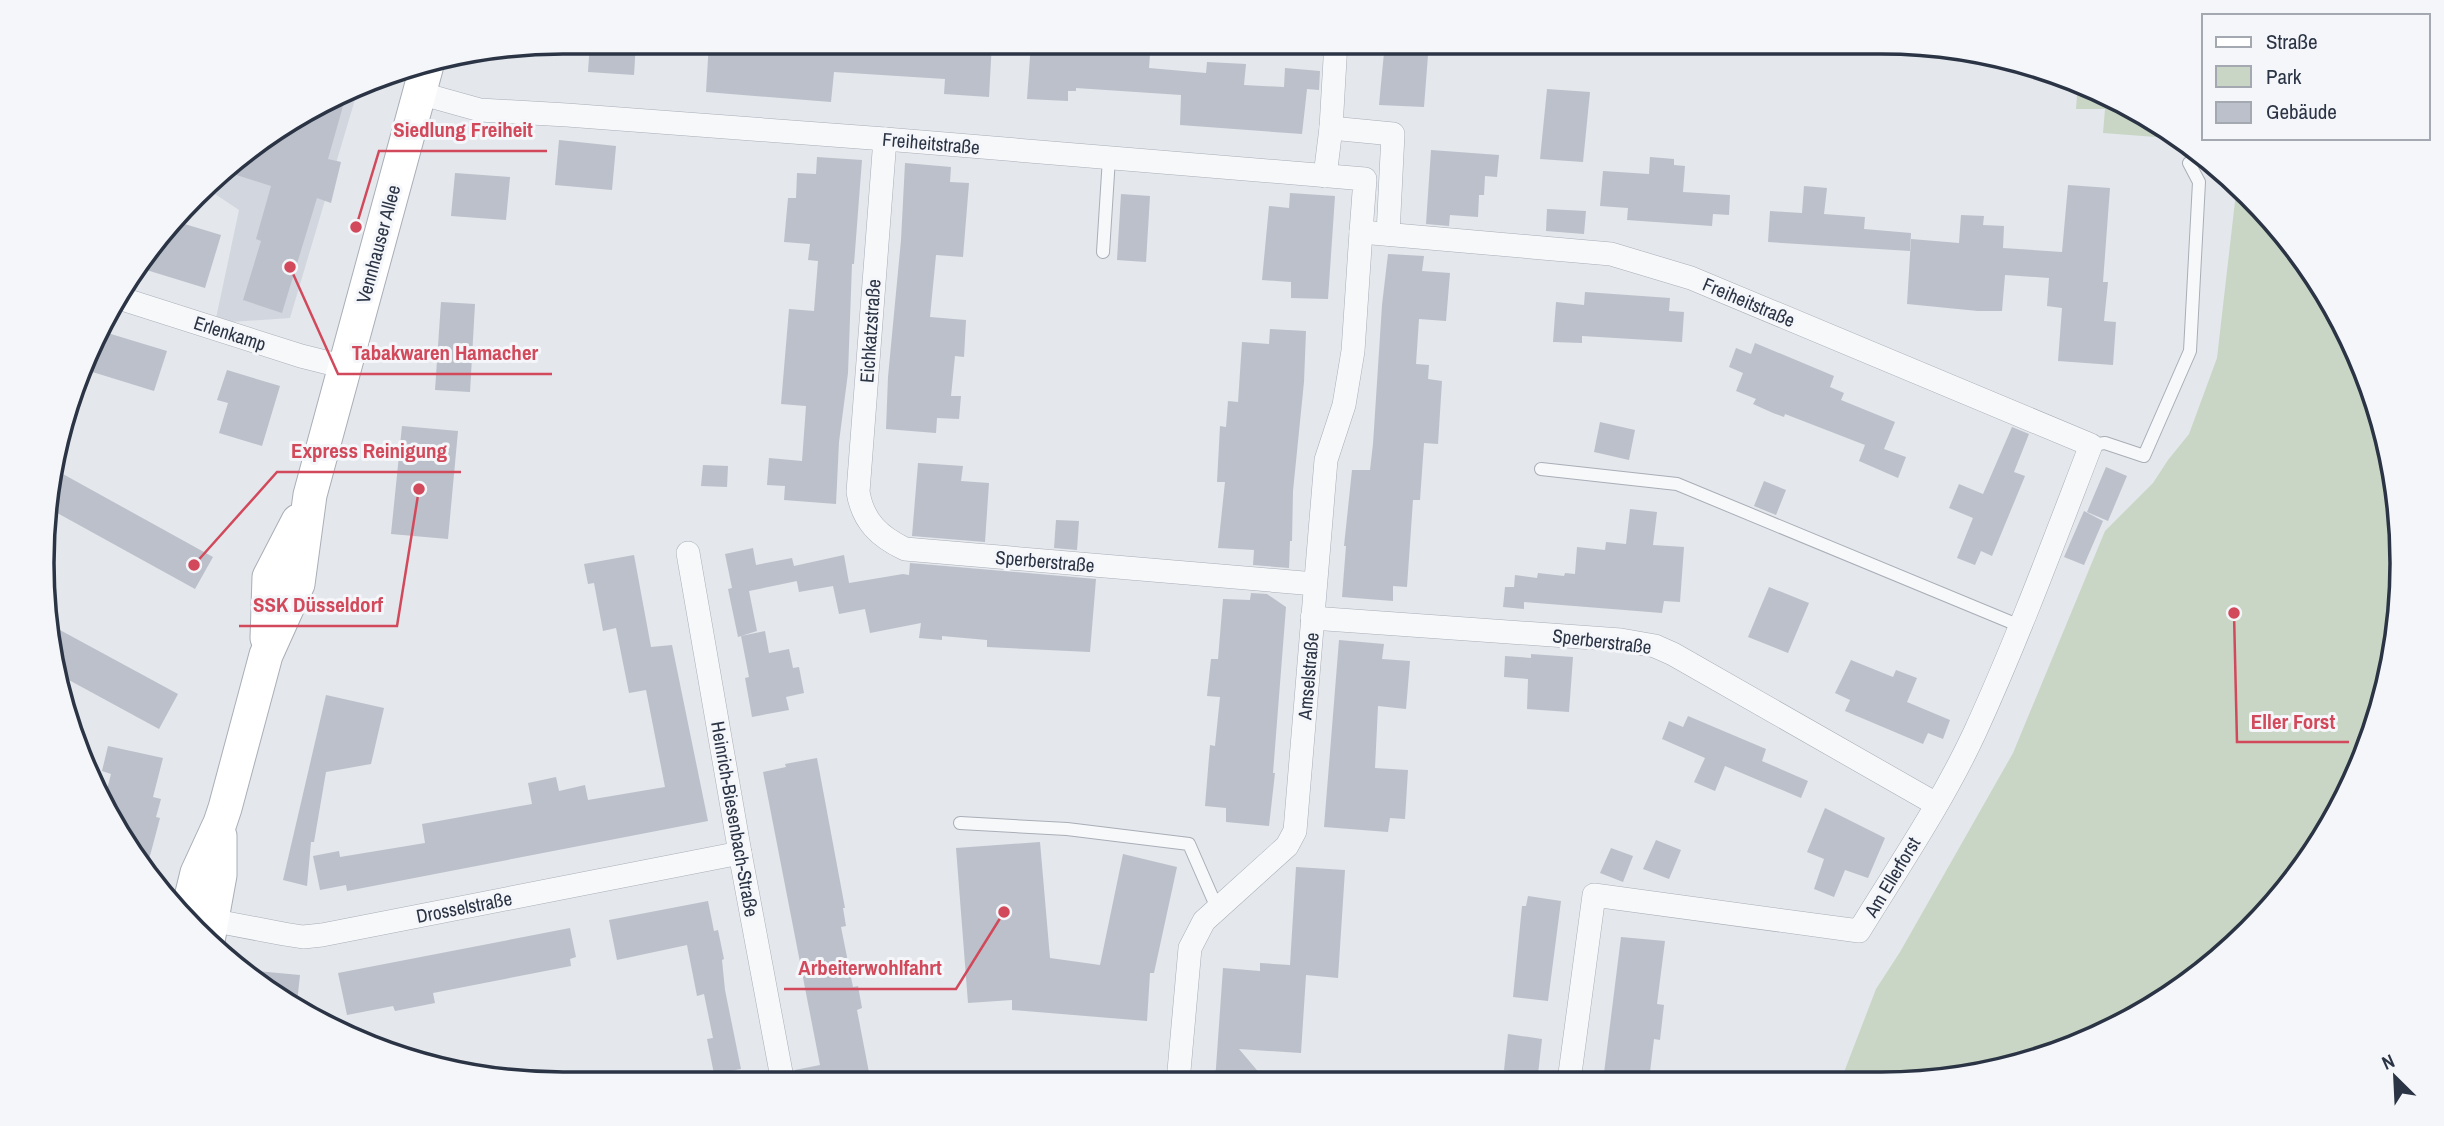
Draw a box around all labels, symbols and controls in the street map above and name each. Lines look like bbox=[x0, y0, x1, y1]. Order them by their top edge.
legend bbox=[2202, 14, 2430, 140]
text: Straße bbox=[2266, 27, 2318, 56]
text: Park bbox=[2266, 62, 2302, 91]
text: Gebäude bbox=[2266, 97, 2337, 126]
callout: Siedlung Freiheit bbox=[379, 109, 547, 151]
text: Siedlung Freiheit bbox=[393, 115, 533, 144]
street label: Freiheitstraße bbox=[881, 126, 981, 160]
street label: Vennhauser Allee bbox=[350, 182, 406, 306]
street label: Freiheitstraße bbox=[1699, 271, 1799, 333]
street label: Eichkatzstraße bbox=[853, 278, 887, 384]
street label: Erlenkamp bbox=[191, 309, 269, 357]
callout: Tabakwaren Hamacher bbox=[338, 332, 552, 374]
text: Tabakwaren Hamacher bbox=[352, 338, 538, 367]
callout: Express Reinigung bbox=[277, 430, 461, 472]
text: Express Reinigung bbox=[291, 436, 447, 465]
street label: Sperberstraße bbox=[994, 544, 1096, 578]
callout: SSK Düsseldorf bbox=[239, 584, 397, 626]
text: SSK Düsseldorf bbox=[253, 590, 383, 619]
street label: Sperberstraße bbox=[1551, 622, 1653, 660]
street label: Amselstraße bbox=[1291, 631, 1325, 722]
callout: Eller Forst bbox=[2237, 700, 2349, 742]
text: Eller Forst bbox=[2251, 707, 2335, 736]
street label: Heinrich-Biesenbach-Straße bbox=[705, 719, 765, 919]
street label: Am Ellerforst bbox=[1857, 832, 1926, 923]
street label: Drosselstraße bbox=[414, 885, 514, 929]
callout: Arbeiterwohlfahrt bbox=[784, 947, 956, 989]
text: Arbeiterwohlfahrt bbox=[798, 953, 942, 982]
north arrow bbox=[2360, 1042, 2430, 1112]
text: N bbox=[2378, 1047, 2399, 1076]

